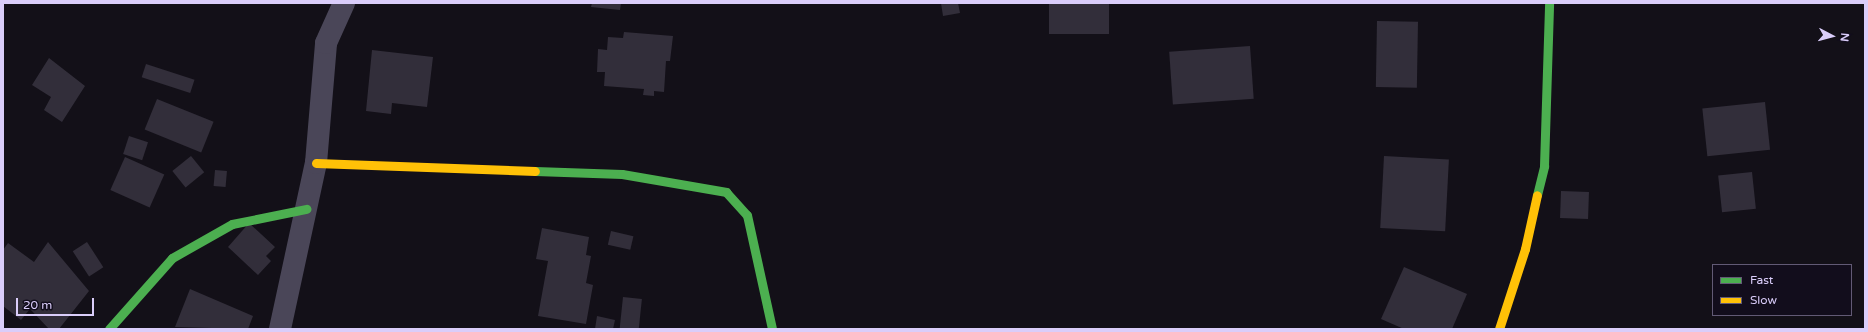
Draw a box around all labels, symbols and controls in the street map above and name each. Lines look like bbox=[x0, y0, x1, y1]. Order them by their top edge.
north arrow bbox=[1812, 16, 1852, 56]
text: N bbox=[1838, 32, 1851, 42]
legend bbox=[1712, 264, 1852, 316]
text: Fast bbox=[1750, 273, 1773, 287]
scale bar bbox=[18, 290, 96, 316]
text: Slow bbox=[1750, 293, 1777, 307]
text: 20 m bbox=[23, 298, 52, 312]

